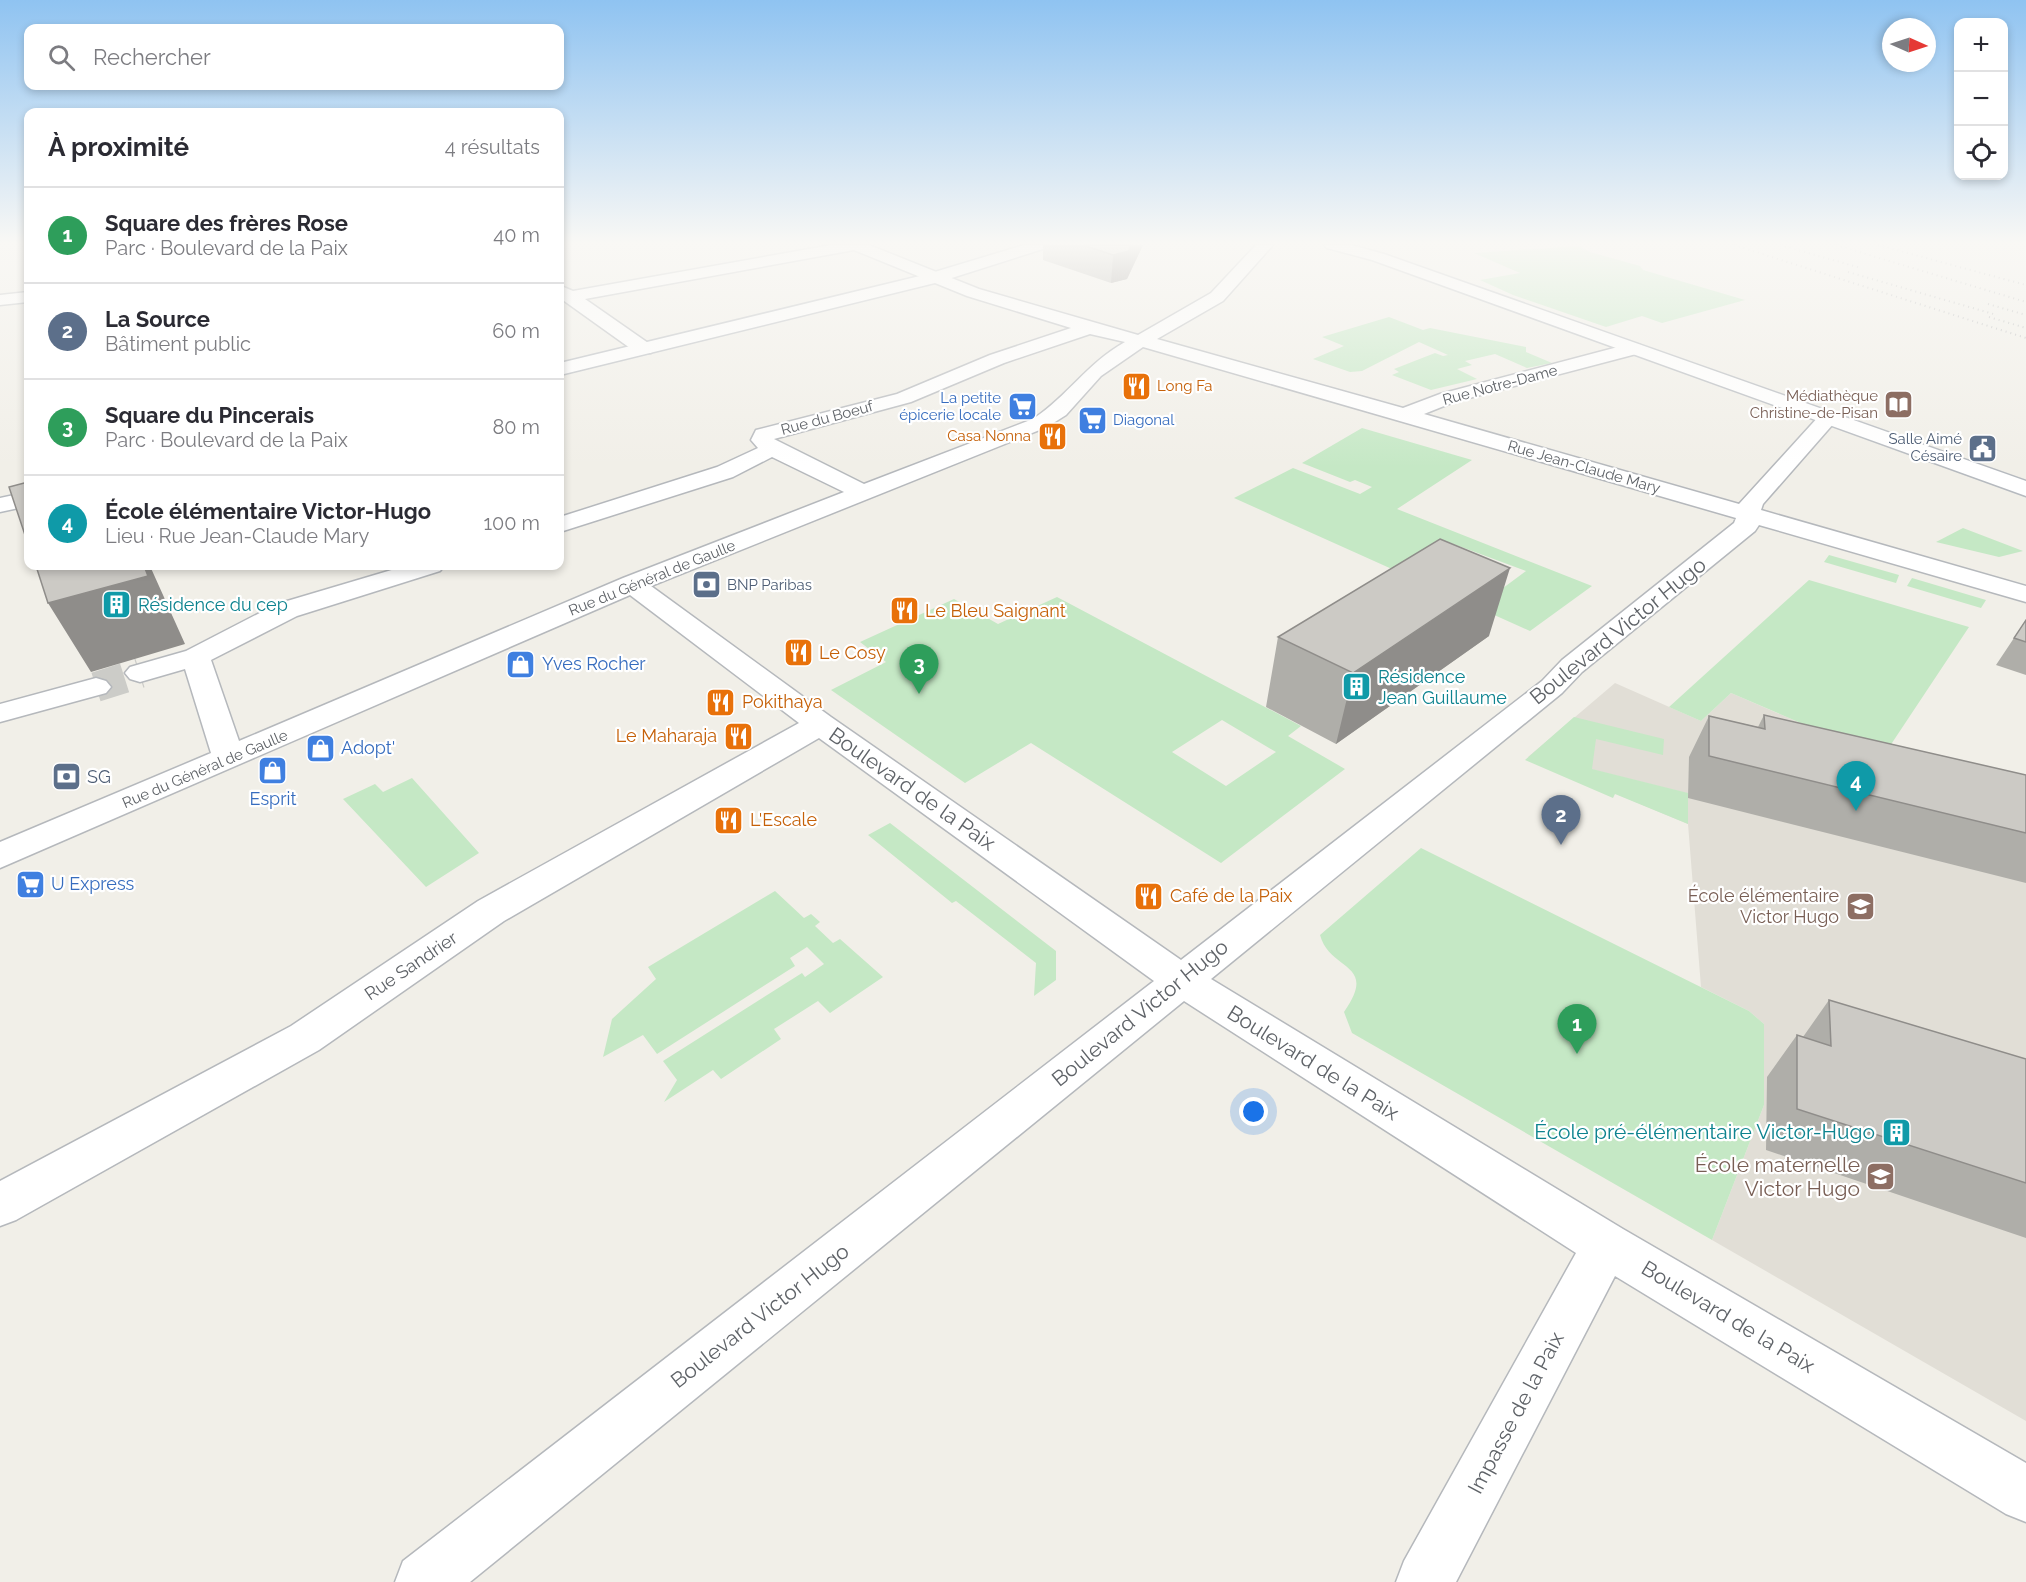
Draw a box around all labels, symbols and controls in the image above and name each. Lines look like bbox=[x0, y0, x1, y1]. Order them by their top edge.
north arrow bbox=[1882, 18, 1936, 72]
map controls bbox=[1954, 18, 2008, 180]
button: + bbox=[1954, 18, 2008, 72]
search box bbox=[24, 24, 564, 90]
icon: search bbox=[45, 41, 78, 74]
text: Rechercher bbox=[93, 44, 211, 70]
button: − bbox=[1954, 72, 2008, 126]
button: locate bbox=[1954, 126, 2008, 180]
text: À proximité bbox=[48, 132, 189, 162]
text: 4 résultats bbox=[445, 135, 540, 159]
text: Square des frères Rose bbox=[105, 210, 348, 236]
text: 1 bbox=[63, 223, 72, 247]
text: 40 m bbox=[493, 223, 540, 247]
text: Parc · Boulevard de la Paix bbox=[105, 236, 348, 260]
text: La Source bbox=[105, 306, 210, 332]
text: 2 bbox=[62, 319, 73, 343]
text: 60 m bbox=[492, 319, 540, 343]
text: Bâtiment public bbox=[105, 332, 251, 356]
street label: Rue Notre-Dame bbox=[1441, 361, 1560, 409]
restaurant icon: Long Fa bbox=[1120, 370, 1152, 402]
place label: Long Fa bbox=[1157, 377, 1212, 395]
place label: Médiathèque Christine-de-Pisan bbox=[1750, 387, 1878, 422]
place label: La petite épicerie locale bbox=[899, 389, 1001, 424]
library icon: Médiathèque Christine-de-Pisan bbox=[1883, 389, 1915, 421]
supermarket icon: La petite épicerie locale bbox=[1006, 391, 1038, 423]
street label: Rue du Boeuf bbox=[779, 397, 876, 439]
text: Square du Pincerais bbox=[105, 402, 314, 428]
supermarket icon: Diagonal bbox=[1076, 404, 1108, 436]
place label: Diagonal bbox=[1113, 411, 1175, 429]
text: 3 bbox=[62, 415, 73, 439]
text: 80 m bbox=[492, 415, 540, 439]
restaurant icon: Casa Nonna bbox=[1036, 420, 1068, 452]
place label: Casa Nonna bbox=[947, 427, 1031, 445]
text: Parc · Boulevard de la Paix bbox=[105, 428, 348, 452]
place label: Salle Aimé Césaire bbox=[1888, 430, 1962, 465]
public building icon: Salle Aimé Césaire bbox=[1967, 432, 1999, 464]
street label: Rue Jean-Claude Mary bbox=[1506, 437, 1662, 497]
text: École élémentaire Victor-Hugo bbox=[105, 498, 431, 524]
text: 4 bbox=[62, 511, 73, 535]
text: 100 m bbox=[483, 511, 540, 535]
text: Lieu · Rue Jean-Claude Mary bbox=[105, 524, 369, 548]
street label: Rue du Général de Gaulle bbox=[566, 536, 738, 620]
street label: Boulevard Victor Hugo bbox=[1525, 552, 1711, 709]
bank icon: BNP Paribas bbox=[690, 569, 722, 601]
place label: BNP Paribas bbox=[727, 576, 812, 594]
building icon: Résidence du cep bbox=[101, 589, 133, 621]
place label: Résidence du cep bbox=[138, 594, 288, 615]
restaurant icon: Le Bleu Saignant bbox=[888, 595, 920, 627]
place label: Le Bleu Saignant bbox=[925, 600, 1066, 621]
restaurant icon: Le Cosy bbox=[782, 637, 814, 669]
place label: Le Cosy bbox=[819, 642, 886, 663]
pin: 3 bbox=[900, 644, 938, 694]
shop icon: Yves Rocher bbox=[505, 648, 537, 680]
place label: Yves Rocher bbox=[542, 653, 646, 674]
place label: Résidence Jean Guillaume bbox=[1378, 666, 1507, 708]
building icon: Résidence Jean Guillaume bbox=[1341, 671, 1373, 703]
restaurant icon: Pokithaya bbox=[705, 686, 737, 718]
place label: Pokithaya bbox=[742, 691, 823, 712]
restaurant icon: Le Maharaja bbox=[722, 720, 754, 752]
street label: Boulevard de la Paix bbox=[824, 722, 1001, 856]
place label: Le Maharaja bbox=[616, 725, 717, 746]
street label: Rue du Général de Gaulle bbox=[120, 726, 291, 812]
shop icon: Adopt' bbox=[304, 732, 336, 764]
place label: Adopt' bbox=[341, 737, 395, 758]
shop icon: Esprit bbox=[257, 754, 289, 786]
bank icon: SG bbox=[50, 761, 82, 793]
pin: 4 bbox=[1836, 762, 1876, 811]
place label: SG bbox=[87, 766, 111, 787]
place label: Esprit bbox=[249, 788, 297, 809]
pin: 2 bbox=[1542, 796, 1580, 845]
restaurant icon: L'Escale bbox=[713, 804, 745, 836]
place label: L'Escale bbox=[750, 809, 817, 830]
supermarket icon: U Express bbox=[14, 868, 46, 900]
place label: U Express bbox=[51, 873, 135, 894]
restaurant icon: Café de la Paix bbox=[1133, 880, 1165, 912]
place label: École élémentaire Victor Hugo bbox=[1688, 884, 1839, 927]
place label: Café de la Paix bbox=[1170, 885, 1292, 906]
school or university icon: École élémentaire Victor Hugo bbox=[1844, 890, 1876, 922]
street label: Rue Sandrier bbox=[360, 927, 462, 1004]
street label: Boulevard Victor Hugo bbox=[1047, 934, 1233, 1091]
street label: Boulevard de la Paix bbox=[1223, 1000, 1404, 1126]
pin: 1 bbox=[1558, 1004, 1596, 1054]
your location bbox=[1239, 1097, 1268, 1126]
building icon: École pré-élémentaire Victor-Hugo bbox=[1880, 1116, 1912, 1148]
place label: École pré-élémentaire Victor-Hugo bbox=[1534, 1119, 1875, 1144]
place label: École maternelle Victor Hugo bbox=[1695, 1152, 1860, 1201]
school or university icon: École maternelle Victor Hugo bbox=[1865, 1161, 1897, 1193]
street label: Boulevard Victor Hugo bbox=[666, 1238, 854, 1393]
street label: Boulevard de la Paix bbox=[1637, 1255, 1820, 1378]
street label: Impasse de la Paix bbox=[1462, 1327, 1569, 1498]

